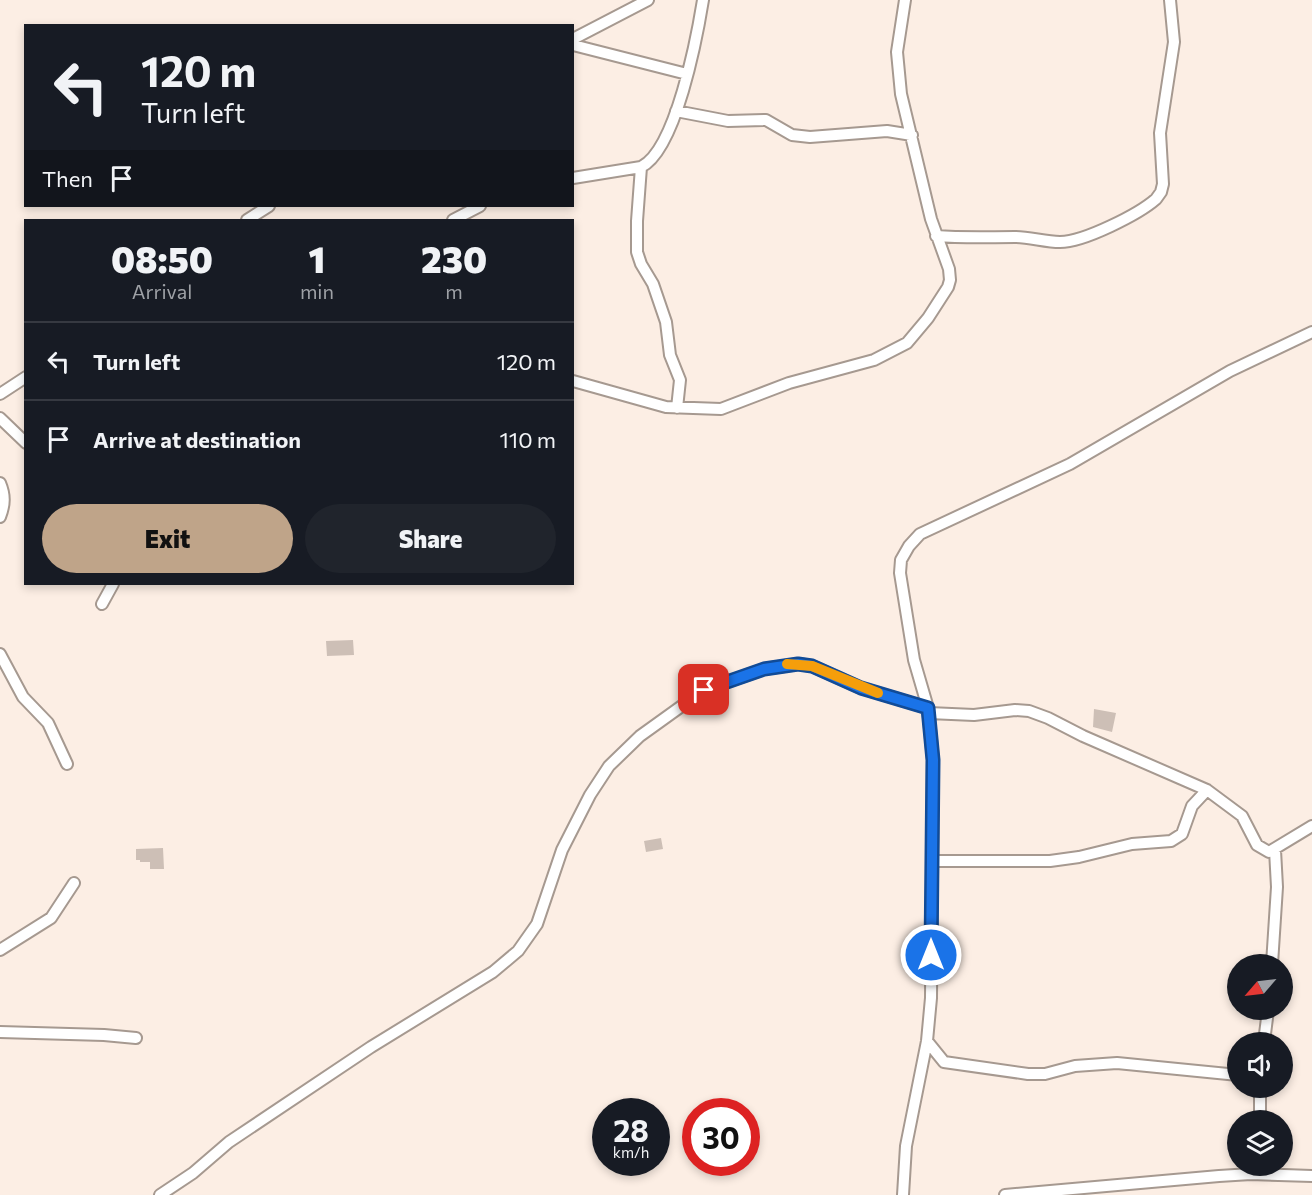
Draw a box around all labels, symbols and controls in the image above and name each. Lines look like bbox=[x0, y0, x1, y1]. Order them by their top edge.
text: 120 m bbox=[141, 44, 256, 96]
icon: left bbox=[42, 48, 120, 126]
text: Turn left bbox=[141, 96, 245, 129]
icon: arrive bbox=[105, 162, 138, 195]
text: Then bbox=[42, 165, 93, 192]
text: 08:50 bbox=[111, 236, 213, 280]
text: 1 bbox=[309, 236, 325, 280]
text: 230 bbox=[421, 236, 487, 280]
text: Arrival bbox=[132, 279, 192, 303]
text: min bbox=[300, 279, 334, 303]
text: m bbox=[445, 279, 463, 303]
icon: left bbox=[42, 345, 75, 378]
text: Turn left bbox=[93, 348, 180, 375]
text: 120 m bbox=[497, 348, 556, 375]
icon: arrive bbox=[42, 423, 75, 456]
text: Arrive at destination bbox=[93, 426, 301, 453]
text: 110 m bbox=[499, 426, 556, 453]
button: Exit bbox=[42, 504, 293, 573]
button: Share bbox=[305, 504, 556, 573]
pin bbox=[678, 664, 729, 715]
icon: arrive bbox=[687, 673, 720, 706]
position arrow bbox=[899, 923, 963, 987]
north arrow bbox=[1227, 954, 1293, 1020]
map controls bbox=[1227, 954, 1293, 1176]
button: sound bbox=[1227, 1032, 1293, 1098]
speed limit sign: 30 bbox=[682, 1098, 760, 1176]
button: layers bbox=[1227, 1110, 1293, 1176]
text: 28 bbox=[613, 1111, 649, 1148]
text: km/h bbox=[613, 1143, 649, 1161]

